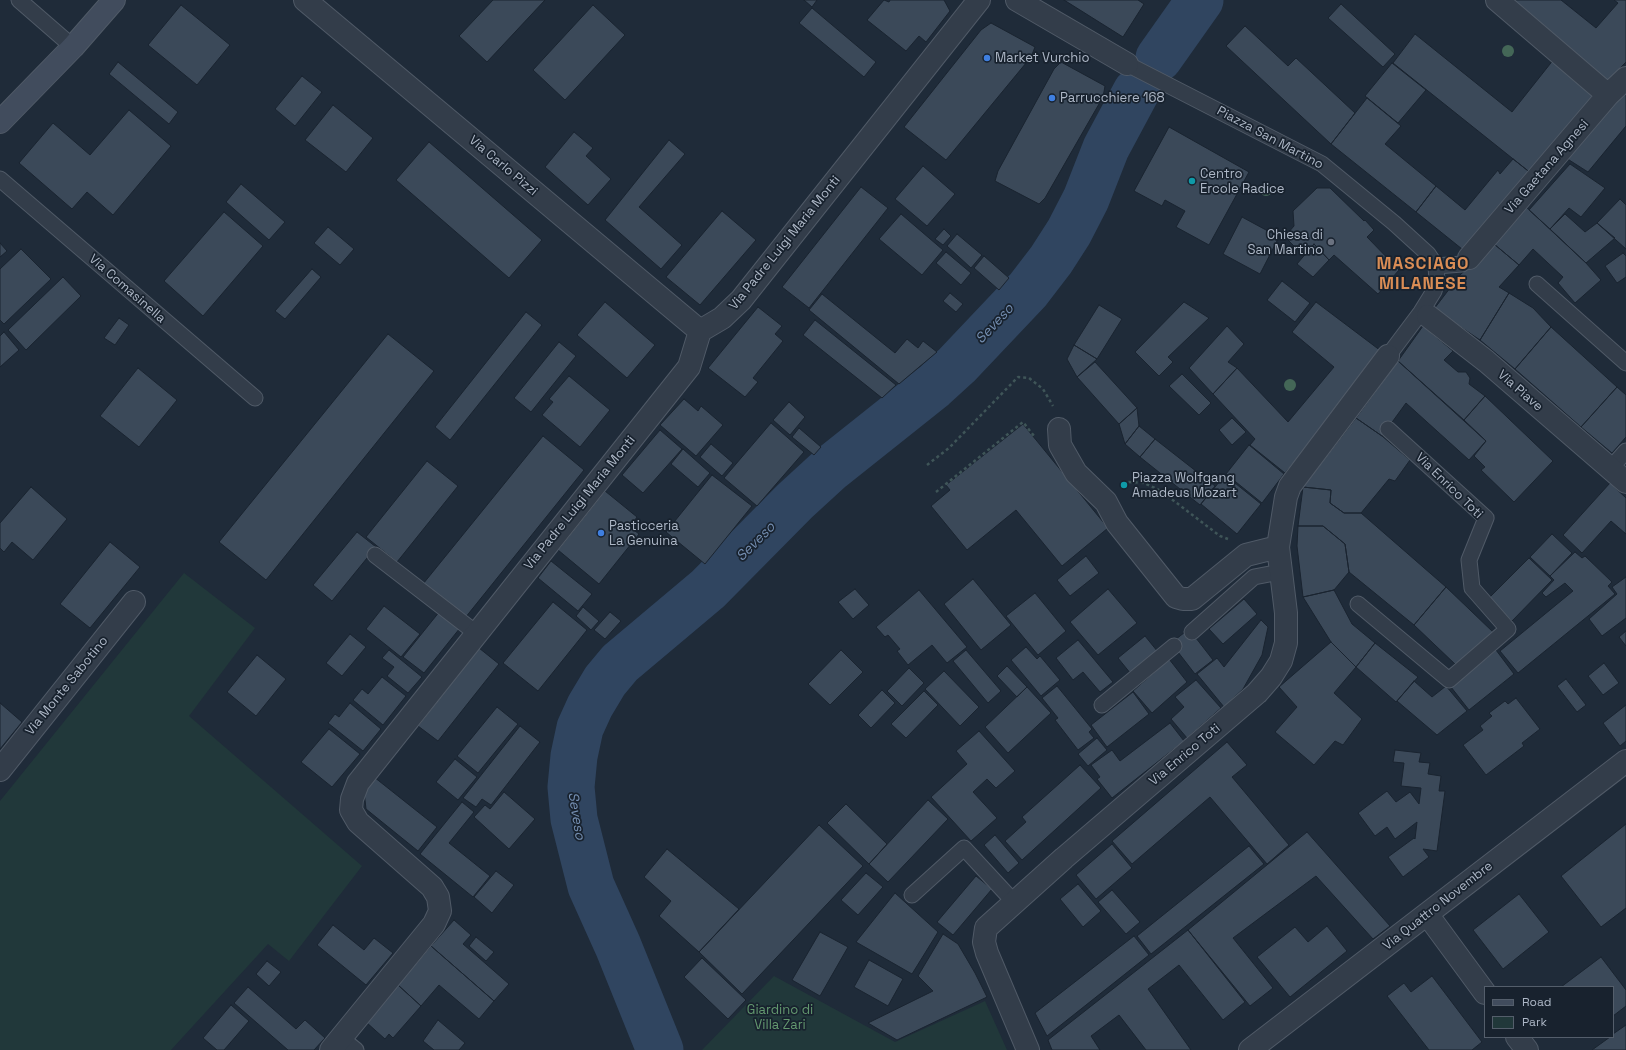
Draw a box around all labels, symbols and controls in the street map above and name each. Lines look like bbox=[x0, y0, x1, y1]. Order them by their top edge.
place label: Market Vurchio bbox=[995, 50, 1090, 66]
marker: Market Vurchio bbox=[982, 53, 992, 63]
place label: Parrucchiere 168 bbox=[1060, 90, 1164, 106]
marker: Parrucchiere 168 bbox=[1047, 93, 1057, 103]
street label: Piazza San Martino bbox=[1214, 103, 1326, 173]
street label: Via Gaetana Agnesi bbox=[1502, 117, 1592, 217]
street label: Via Carlo Pizzi bbox=[465, 133, 541, 199]
place label: Centro Ercole Radice bbox=[1200, 166, 1285, 197]
street label: Via Padre Luigi Maria Monti bbox=[726, 173, 844, 313]
marker: Centro Ercole Radice bbox=[1187, 176, 1197, 186]
place label: Chiesa di San Martino bbox=[1247, 227, 1323, 258]
marker: Chiesa di San Martino bbox=[1326, 237, 1336, 247]
street label: Via Comasinella bbox=[85, 251, 169, 327]
district label: MASCIAGO MILANESE bbox=[1377, 254, 1469, 294]
water label: Seveso bbox=[972, 301, 1018, 347]
street label: Via Piave bbox=[1494, 367, 1546, 415]
street label: Via Padre Luigi Maria Monti bbox=[521, 433, 639, 573]
street label: Via Enrico Toti bbox=[1412, 450, 1486, 522]
place label: Piazza Wolfgang Amadeus Mozart bbox=[1132, 470, 1237, 501]
marker: Piazza Wolfgang Amadeus Mozart bbox=[1119, 480, 1129, 490]
place label: Pasticceria La Genuina bbox=[609, 518, 679, 549]
water label: Seveso bbox=[733, 519, 779, 565]
marker: Pasticceria La Genuina bbox=[596, 528, 606, 538]
street label: Via Monte Sabotino bbox=[22, 633, 112, 739]
street label: Via Enrico Toti bbox=[1146, 721, 1224, 789]
water label: Seveso bbox=[564, 791, 588, 841]
street label: Via Quattro Novembre bbox=[1380, 858, 1496, 954]
legend bbox=[1484, 986, 1614, 1038]
text: Road bbox=[1522, 994, 1551, 1010]
park label: Giardino di Villa Zari bbox=[747, 1002, 813, 1033]
text: Park bbox=[1522, 1014, 1547, 1030]

